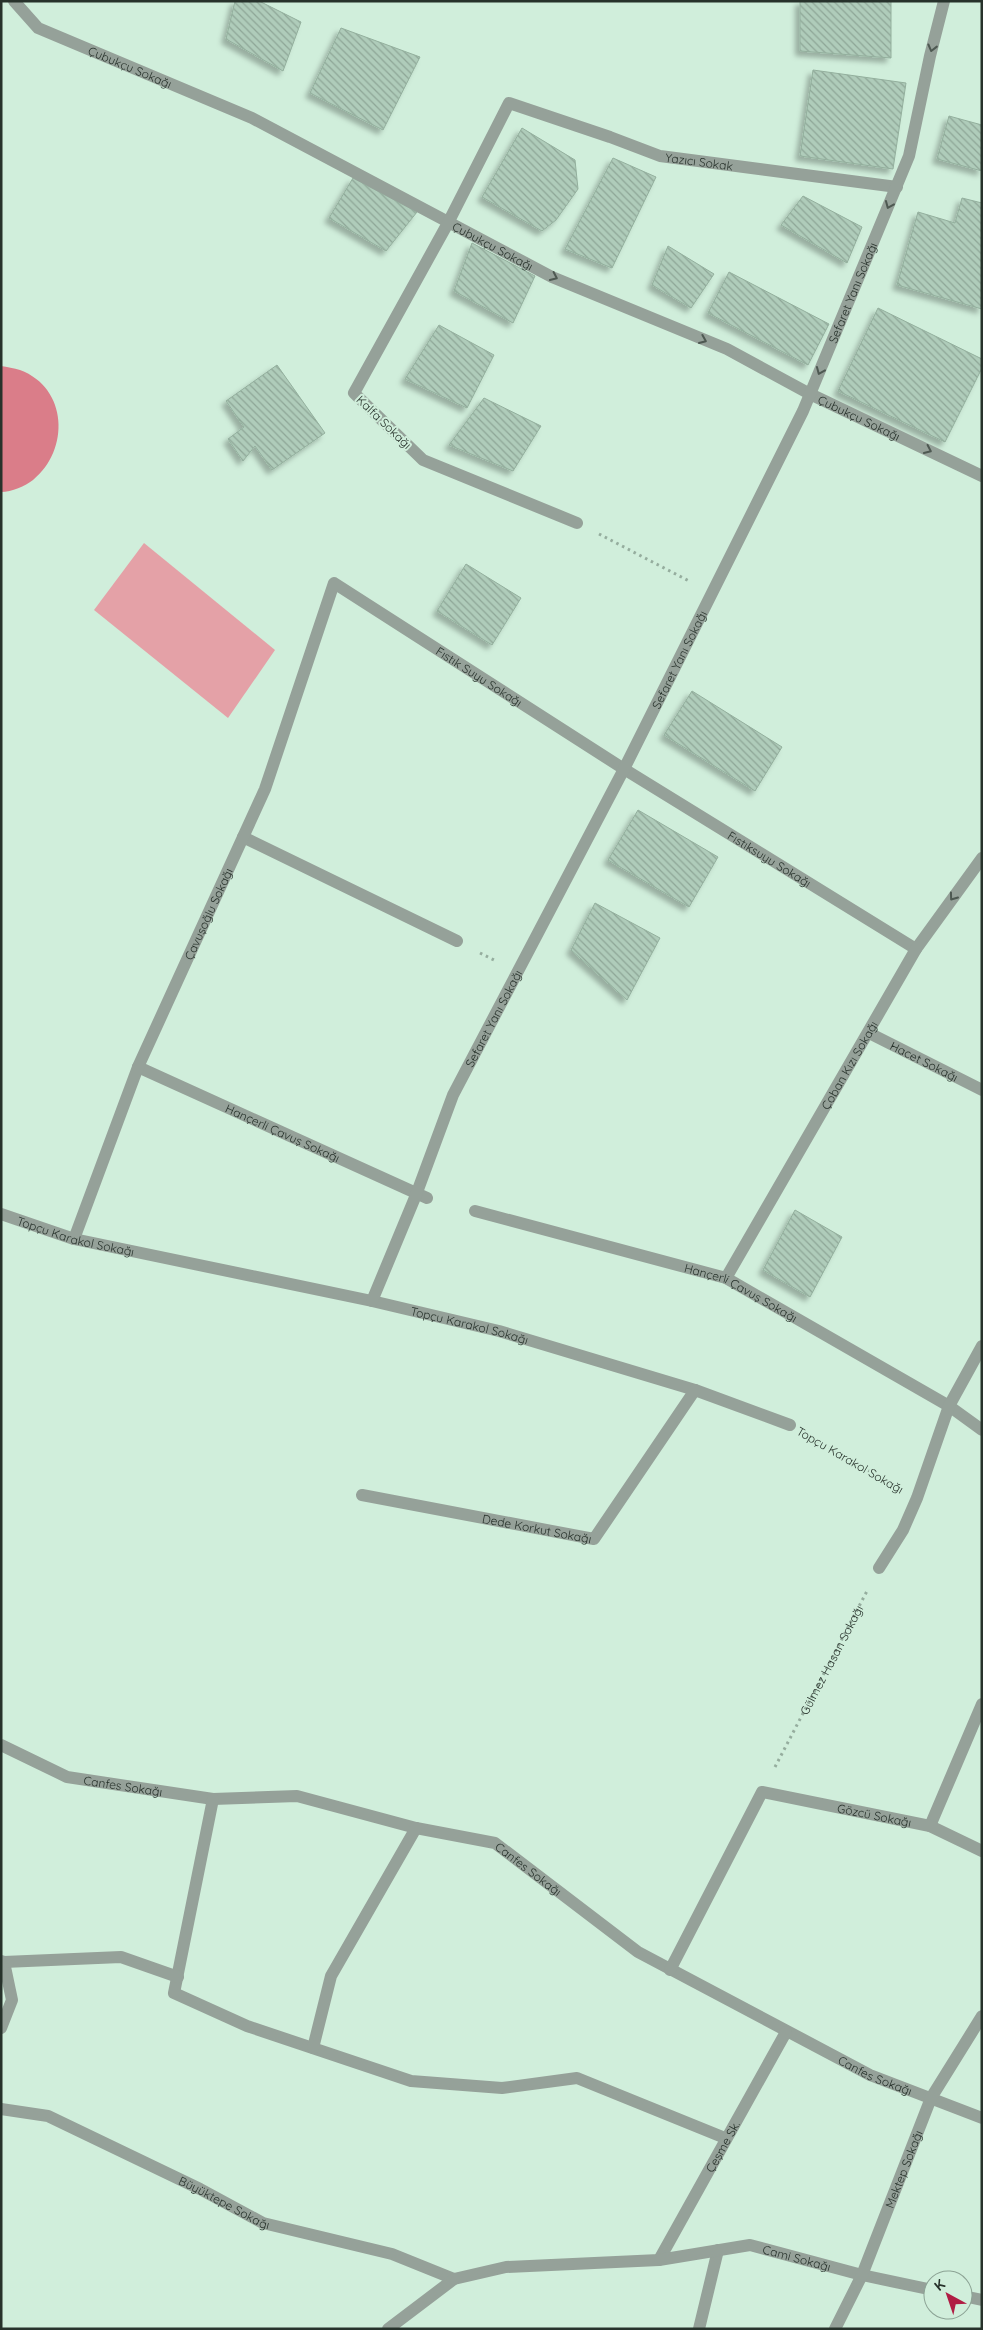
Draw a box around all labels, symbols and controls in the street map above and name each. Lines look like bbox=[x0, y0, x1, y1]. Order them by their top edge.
street label: Çubukçu Sokağı bbox=[86, 43, 174, 91]
one-way arrow bbox=[927, 44, 938, 53]
street label: Yazıcı Sokak bbox=[664, 149, 734, 173]
one-way arrow bbox=[885, 200, 896, 209]
street label: Çubukçu Sokağı bbox=[450, 218, 536, 273]
street label: Sefaret Yanı Sokağı bbox=[825, 240, 880, 345]
one-way arrow bbox=[548, 271, 557, 281]
one-way arrow bbox=[699, 334, 707, 344]
one-way arrow bbox=[815, 366, 826, 375]
street label: Çubukçu Sokağı bbox=[816, 391, 903, 443]
street label: Kalfa Sokağı bbox=[353, 392, 415, 452]
one-way arrow bbox=[923, 444, 932, 454]
street label: Sefaret Yanı Sokağı bbox=[648, 608, 710, 711]
street label: Fıstık Suyu Sokağı bbox=[433, 643, 525, 709]
street label: Fıstıksuyu Sokağı bbox=[725, 827, 814, 890]
street label: Çavuşoğlu Sokağı bbox=[181, 866, 235, 962]
one-way arrow bbox=[950, 891, 959, 901]
street label: Sefaret Yanı Sokağı bbox=[462, 967, 525, 1070]
street label: Çoban Kızı Sokağı bbox=[818, 1018, 881, 1112]
street label: Hacet Sokağı bbox=[888, 1038, 961, 1084]
street label: Hançerli Çavuş Sokağı bbox=[223, 1100, 342, 1165]
street label: Topçu Karakol Sokağı bbox=[15, 1213, 136, 1259]
street label: Hançerli Çavuş Sokağı bbox=[683, 1260, 800, 1325]
street label: Topçu Karakol Sokağı bbox=[409, 1303, 530, 1347]
street label: Topçu Karakol Sokağı bbox=[794, 1423, 906, 1497]
street label: Dede Korkut Sokağı bbox=[481, 1510, 593, 1546]
street label: Gülmez Hasan Sokağı bbox=[796, 1602, 866, 1717]
street label: Canfes Sokağı bbox=[83, 1772, 163, 1799]
street label: Gözcü Sokağı bbox=[836, 1800, 913, 1830]
street label: Canfes Sokağı bbox=[493, 1839, 565, 1899]
street label: Canfes Sokağı bbox=[836, 2052, 914, 2098]
street label: Çeşme Sk. bbox=[702, 2118, 743, 2175]
street label: Mektep Sokağı bbox=[881, 2128, 925, 2210]
street label: Büyüktepe Sokağı bbox=[177, 2173, 271, 2232]
street label: Cami Sokağı bbox=[761, 2241, 832, 2274]
north arrow bbox=[923, 2270, 973, 2320]
text: K bbox=[930, 2275, 949, 2295]

